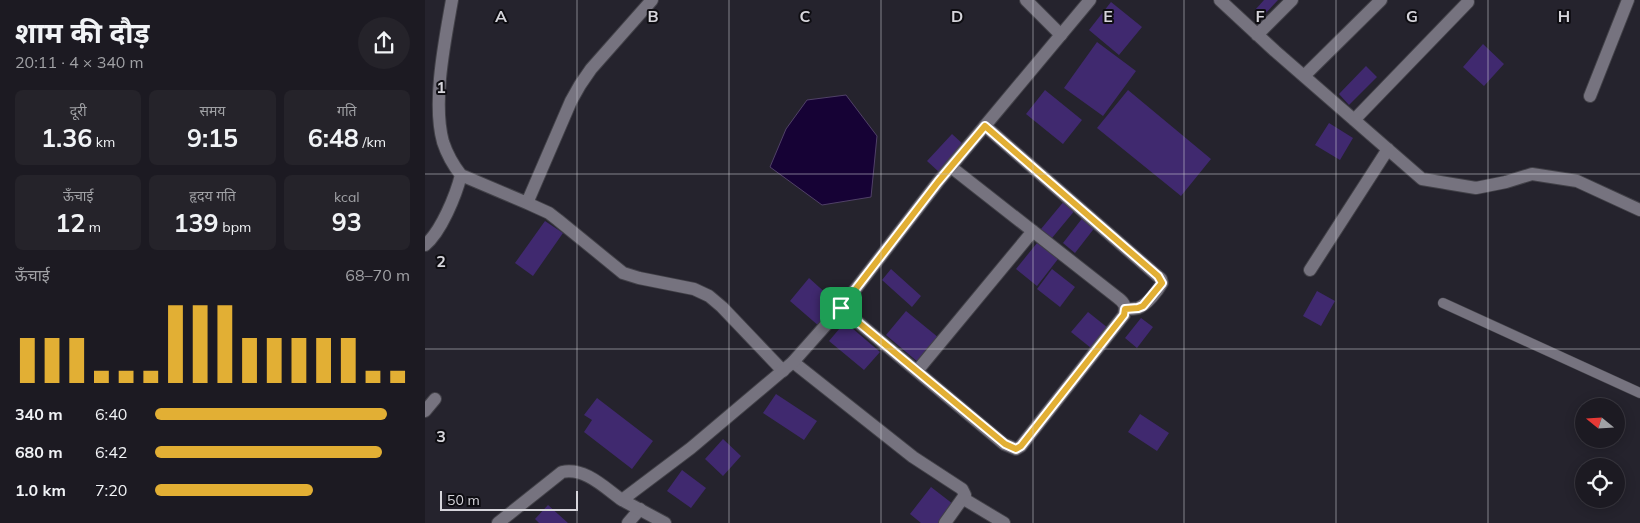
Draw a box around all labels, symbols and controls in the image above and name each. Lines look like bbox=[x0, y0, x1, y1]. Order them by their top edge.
text: A bbox=[495, 6, 507, 26]
text: B bbox=[647, 6, 659, 26]
text: C bbox=[800, 6, 811, 26]
text: D bbox=[951, 6, 963, 26]
text: E bbox=[1103, 6, 1113, 26]
text: F bbox=[1255, 6, 1265, 26]
text: G bbox=[1406, 6, 1418, 26]
text: H bbox=[1558, 6, 1570, 26]
text: शाम की दौड़ bbox=[15, 15, 150, 50]
button: share bbox=[358, 17, 410, 69]
text: 20:11 · 4 × 340 m bbox=[15, 52, 144, 72]
text: 1 bbox=[436, 77, 446, 97]
text: दूरी bbox=[70, 102, 87, 120]
text: समय bbox=[200, 102, 225, 120]
text: गति bbox=[337, 102, 357, 120]
text: 1.36 bbox=[41, 122, 92, 153]
text: 9:15 bbox=[187, 122, 238, 153]
text: 6:48 bbox=[308, 122, 359, 153]
text: km bbox=[92, 133, 115, 151]
text: /km bbox=[359, 133, 386, 151]
text: ऊँचाई bbox=[63, 187, 93, 205]
text: हृदय गति bbox=[189, 187, 236, 205]
text: kcal bbox=[334, 188, 360, 206]
text: 93 bbox=[332, 206, 362, 237]
text: 12 bbox=[55, 207, 85, 238]
text: 139 bbox=[174, 207, 219, 238]
text: m bbox=[85, 218, 101, 236]
text: bpm bbox=[219, 218, 251, 236]
text: 2 bbox=[436, 251, 446, 271]
text: ऊँचाई bbox=[15, 265, 50, 285]
text: 68–70 m bbox=[345, 265, 410, 285]
pin bbox=[820, 287, 862, 329]
icon: arrive bbox=[827, 294, 855, 322]
north arrow bbox=[1575, 398, 1625, 448]
map controls bbox=[1575, 398, 1625, 508]
text: 340 m bbox=[15, 404, 63, 424]
text: 6:40 bbox=[95, 404, 127, 424]
text: 3 bbox=[436, 426, 446, 446]
text: 680 m bbox=[15, 442, 63, 462]
text: 6:42 bbox=[95, 442, 127, 462]
button: locate bbox=[1575, 458, 1625, 508]
text: 1.0 km bbox=[15, 480, 66, 500]
text: 7:20 bbox=[95, 480, 127, 500]
scale bar bbox=[440, 488, 577, 511]
text: 50 m bbox=[447, 491, 480, 509]

